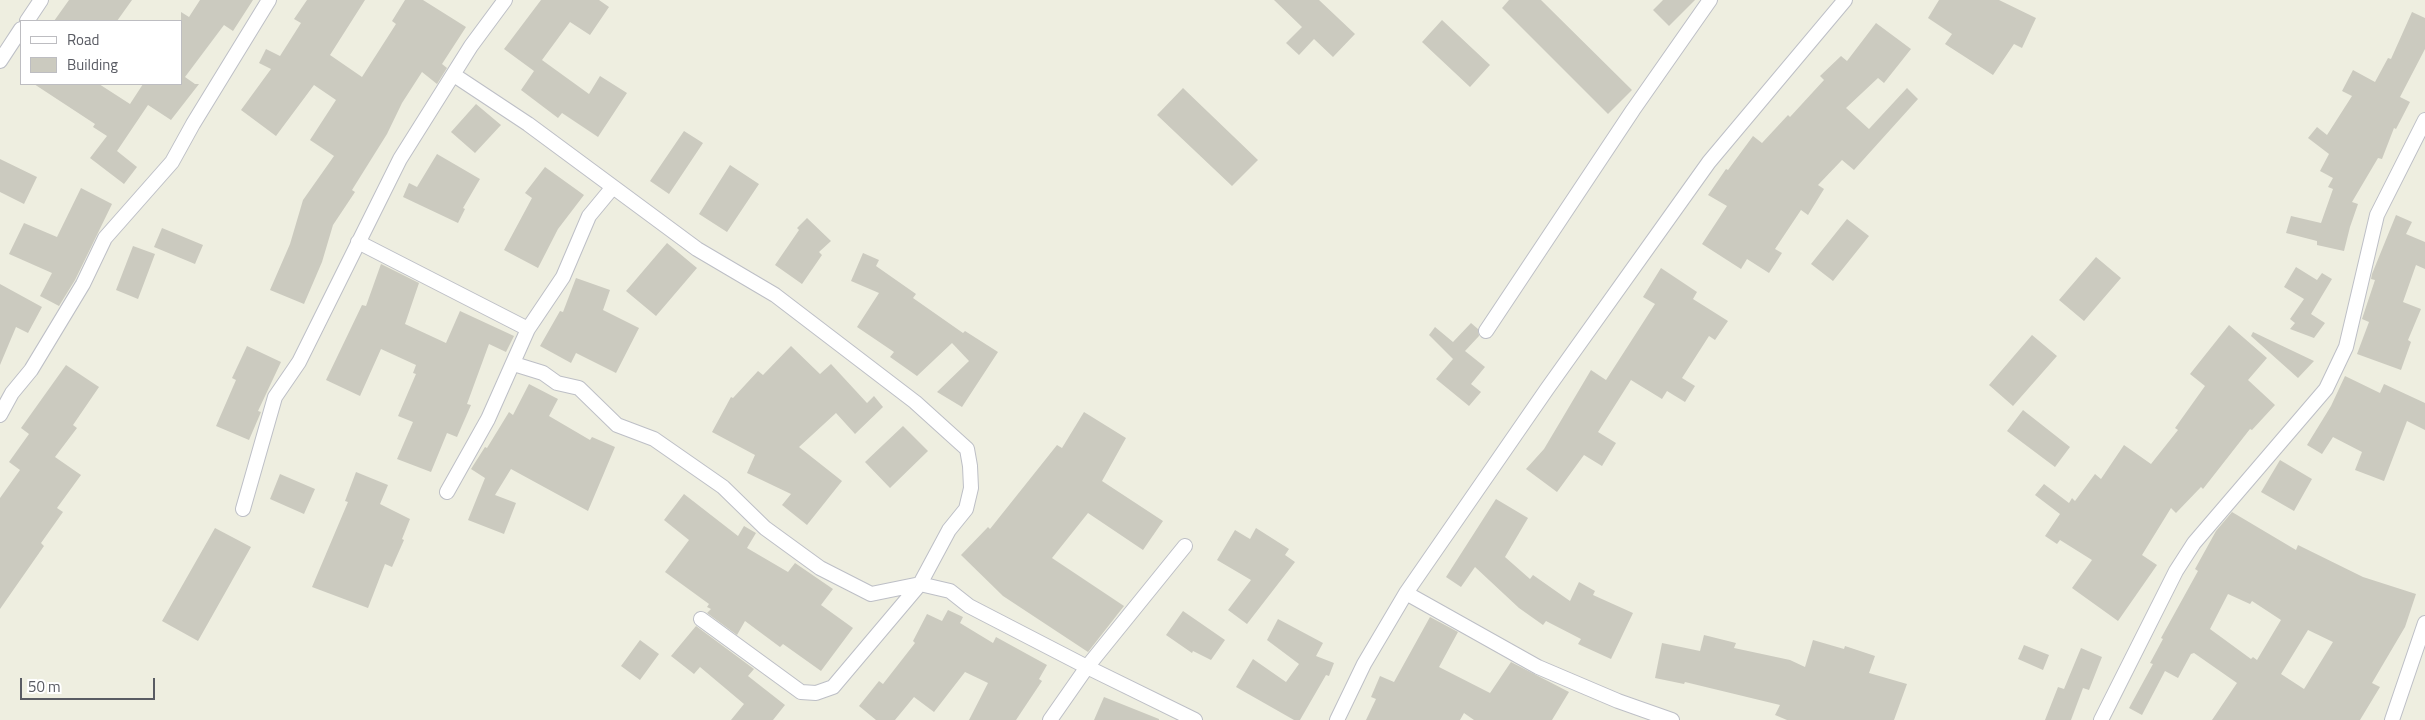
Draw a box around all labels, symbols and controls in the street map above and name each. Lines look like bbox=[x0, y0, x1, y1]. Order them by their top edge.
legend bbox=[20, 20, 182, 85]
text: Road bbox=[67, 28, 99, 51]
text: Building bbox=[67, 53, 118, 76]
scale bar bbox=[22, 668, 158, 700]
text: 50 m bbox=[28, 675, 61, 698]

